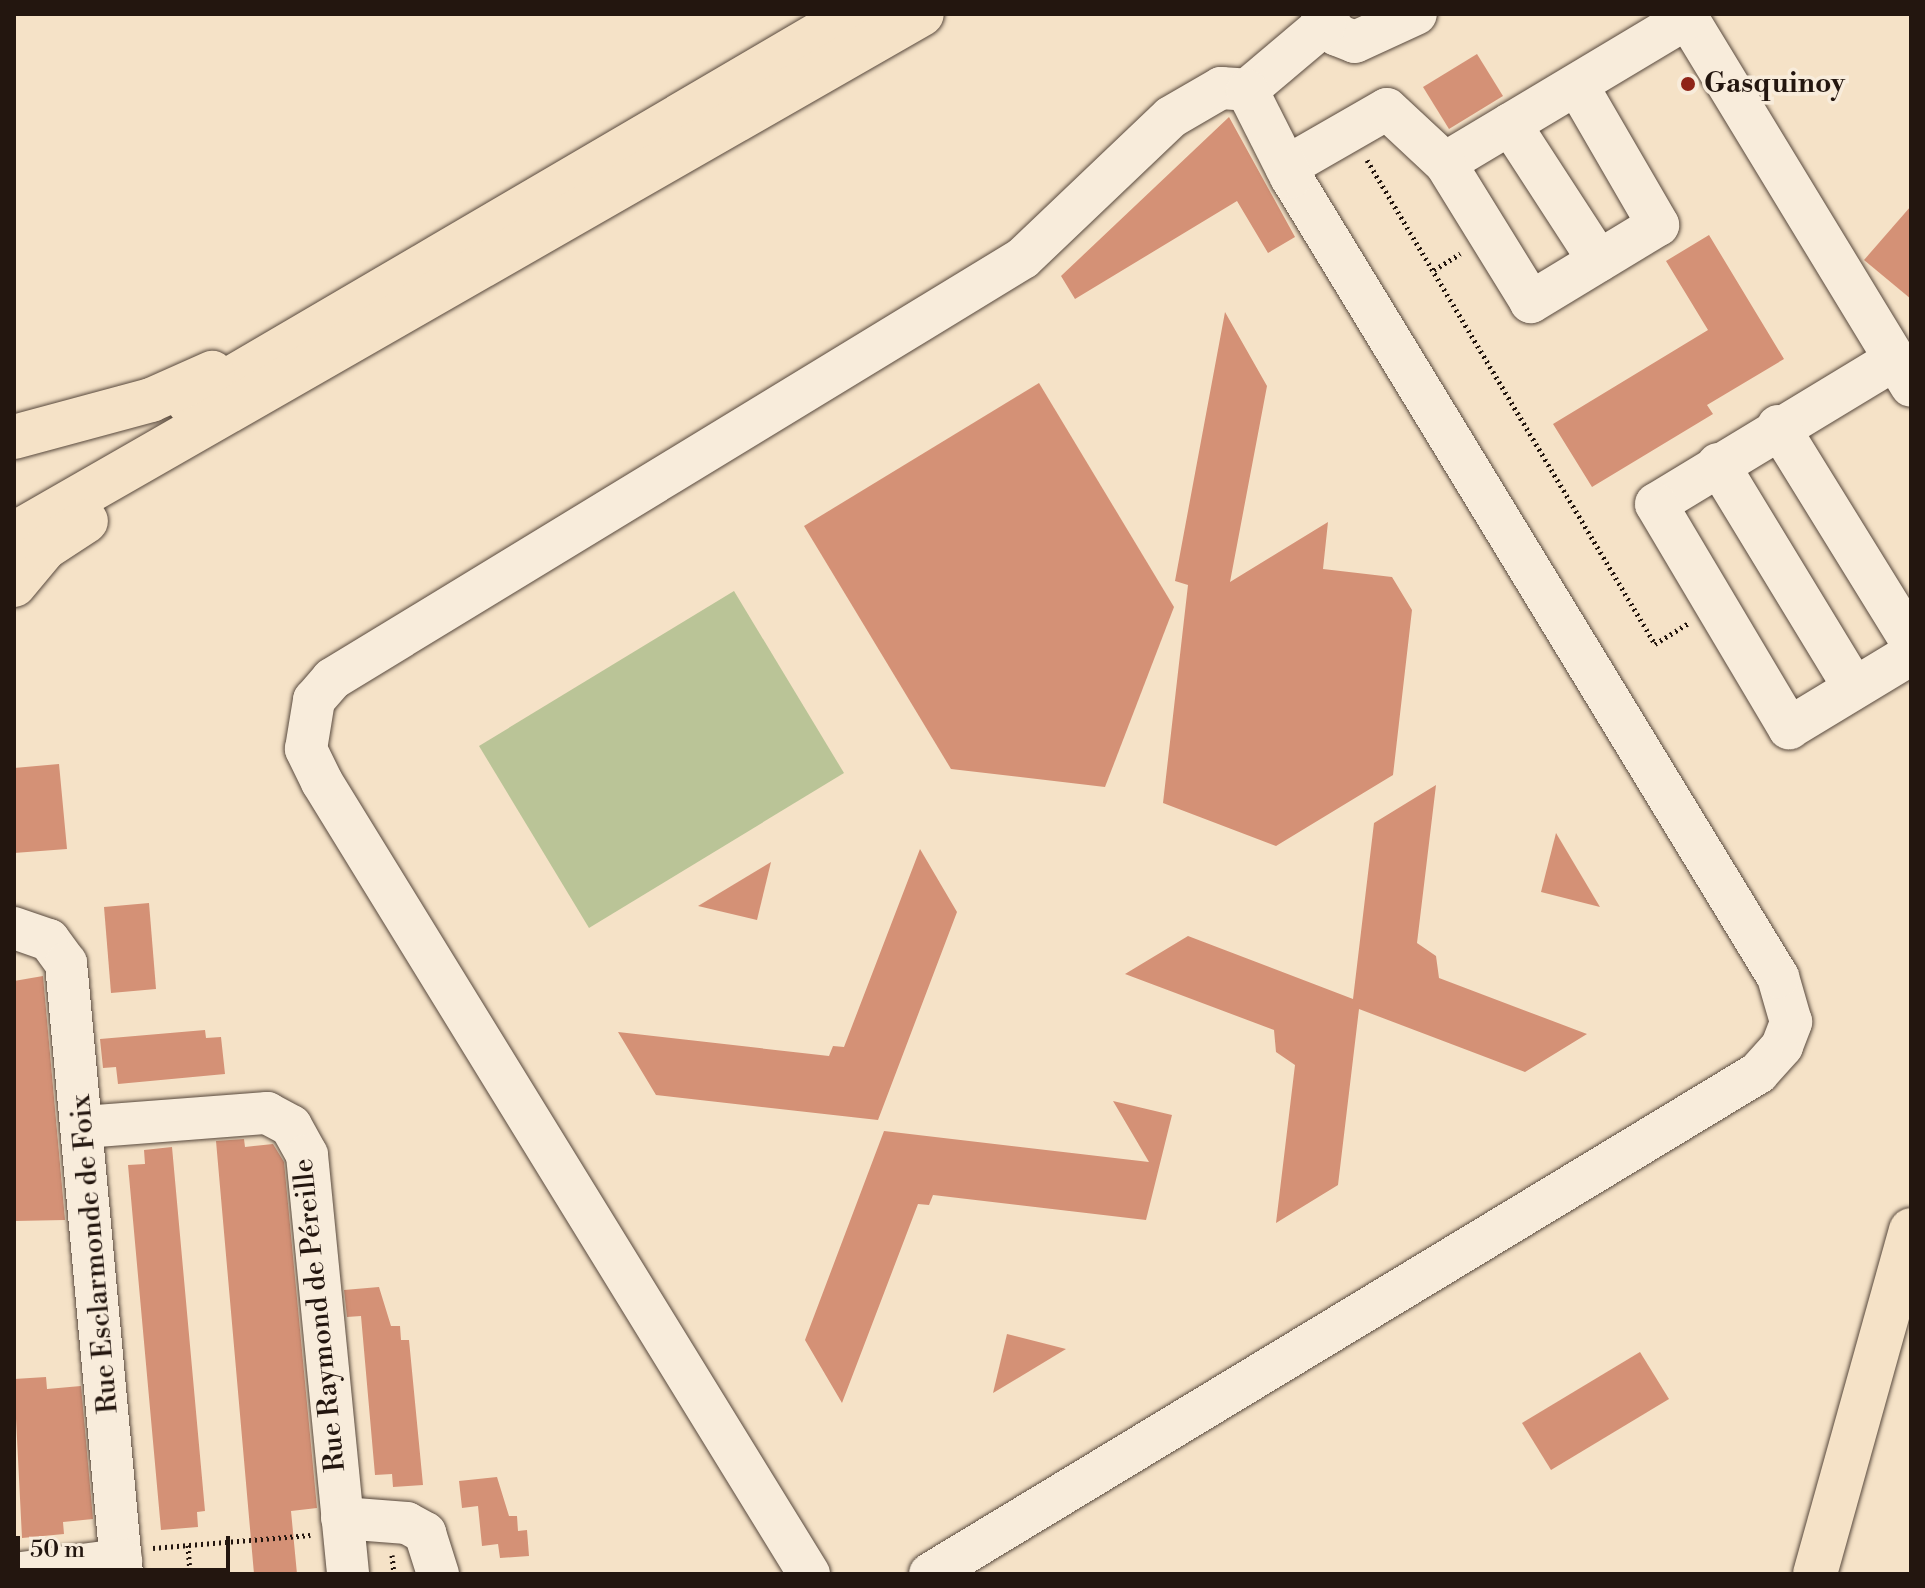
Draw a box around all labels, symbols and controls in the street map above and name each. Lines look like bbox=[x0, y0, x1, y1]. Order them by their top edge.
place label: Gasquinoy bbox=[1704, 67, 1845, 101]
marker: Gasquinoy bbox=[1679, 75, 1697, 93]
street label: Rue Esclarmonde de Foix bbox=[64, 1093, 126, 1415]
street label: Rue Raymond de Péreille bbox=[287, 1157, 353, 1473]
scale bar bbox=[20, 1520, 234, 1570]
text: 50 m bbox=[30, 1535, 85, 1565]

